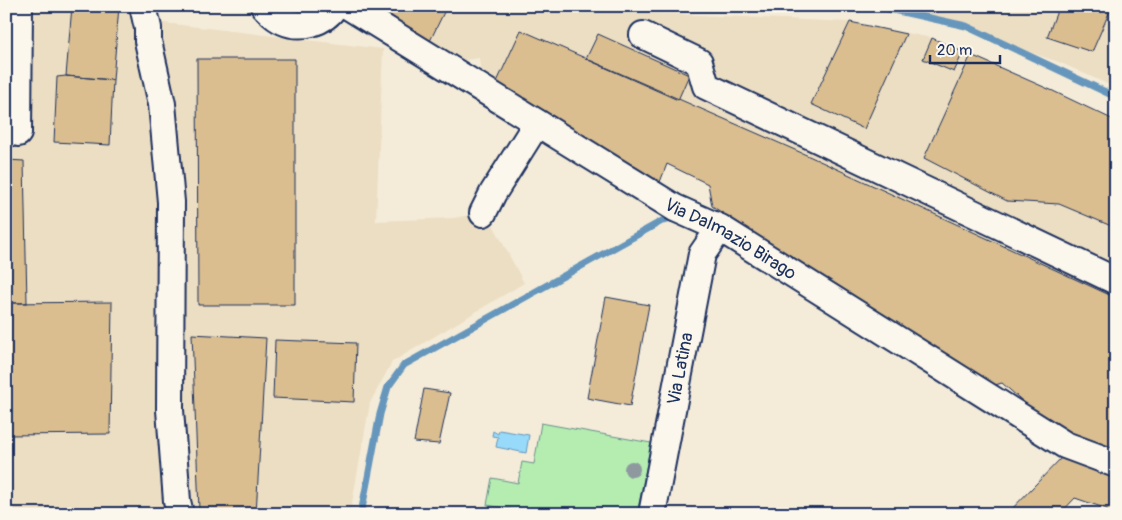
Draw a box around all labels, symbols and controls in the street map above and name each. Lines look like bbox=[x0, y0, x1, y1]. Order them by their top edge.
scale bar bbox=[930, 32, 1000, 64]
text: 20 m bbox=[937, 41, 972, 60]
street label: Via Dalmazio Birago bbox=[660, 193, 801, 285]
street label: Via Latina bbox=[662, 331, 699, 407]

